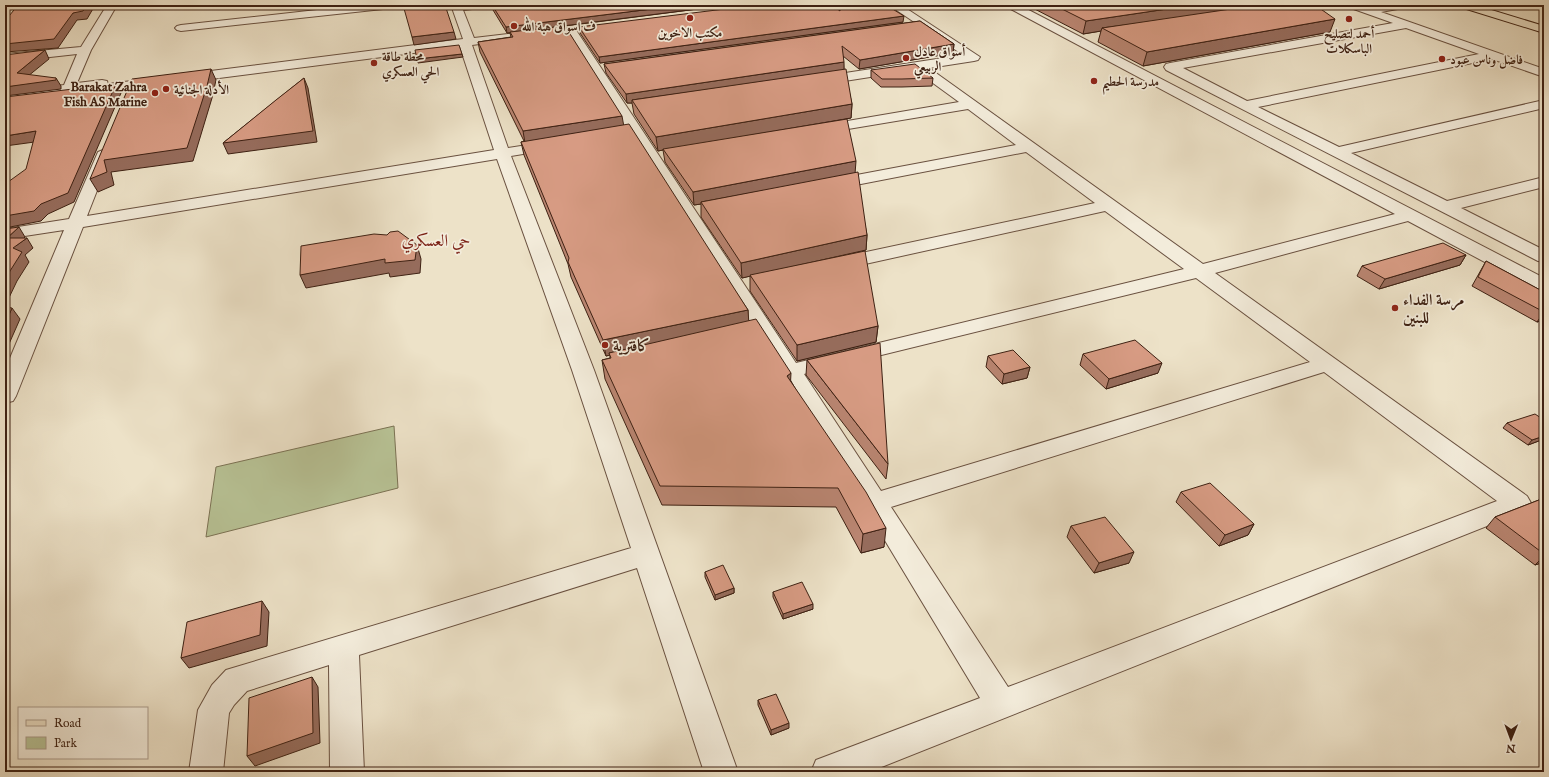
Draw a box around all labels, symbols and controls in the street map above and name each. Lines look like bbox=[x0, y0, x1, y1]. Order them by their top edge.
marker: مكتب الاخوين bbox=[685, 13, 695, 23]
marker: أحمد لتصليح الباسكلات bbox=[1344, 14, 1354, 24]
place label: ف اسواق هبة الله bbox=[522, 16, 596, 36]
marker: ف اسواق هبة الله bbox=[509, 21, 519, 31]
place label: مكتب الاخوين bbox=[658, 25, 722, 42]
place label: أحمد لتصليح الباسكلات bbox=[1324, 25, 1375, 58]
place label: أسواق عادل الربيعي bbox=[914, 43, 966, 79]
place label: محطة طاقة الحي العسكري bbox=[382, 49, 439, 84]
place label: فاضل وناس عبود bbox=[1450, 52, 1523, 69]
marker: أسواق عادل الربيعي bbox=[901, 53, 911, 63]
marker: فاضل وناس عبود bbox=[1437, 54, 1447, 64]
marker: محطة طاقة الحي العسكري bbox=[369, 58, 379, 68]
place label: مدرسة الحطيم bbox=[1102, 74, 1159, 95]
marker: مدرسة الحطيم bbox=[1089, 76, 1099, 86]
place label: Barakat Zahra Fish AS Marine bbox=[64, 79, 147, 111]
place label: الأدلة الجنائية bbox=[174, 80, 229, 99]
marker: الأدلة الجنائية bbox=[161, 84, 171, 94]
marker: Barakat Zahra Fish AS Marine bbox=[150, 88, 160, 98]
district label: حي العسكري bbox=[401, 231, 471, 255]
place label: مرسة الفداء للبنين bbox=[1403, 291, 1464, 329]
marker: مرسة الفداء للبنين bbox=[1390, 303, 1400, 313]
place label: كافترية bbox=[613, 337, 650, 357]
marker: كافترية bbox=[600, 340, 610, 350]
legend bbox=[18, 707, 148, 759]
text: Road bbox=[54, 716, 82, 731]
north arrow bbox=[1491, 719, 1531, 759]
text: Park bbox=[54, 736, 77, 751]
text: N bbox=[1505, 741, 1517, 755]

